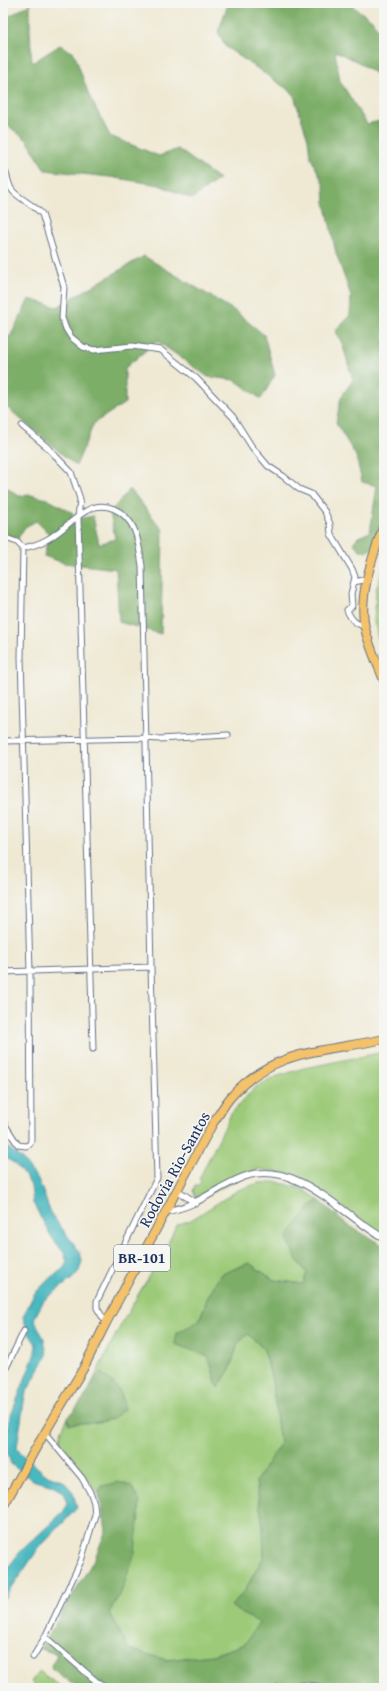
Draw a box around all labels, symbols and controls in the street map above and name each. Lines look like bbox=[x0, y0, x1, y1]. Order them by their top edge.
street label: Rodovia Rio-Santos bbox=[132, 1107, 216, 1231]
road number: BR-101 bbox=[114, 1245, 170, 1271]

